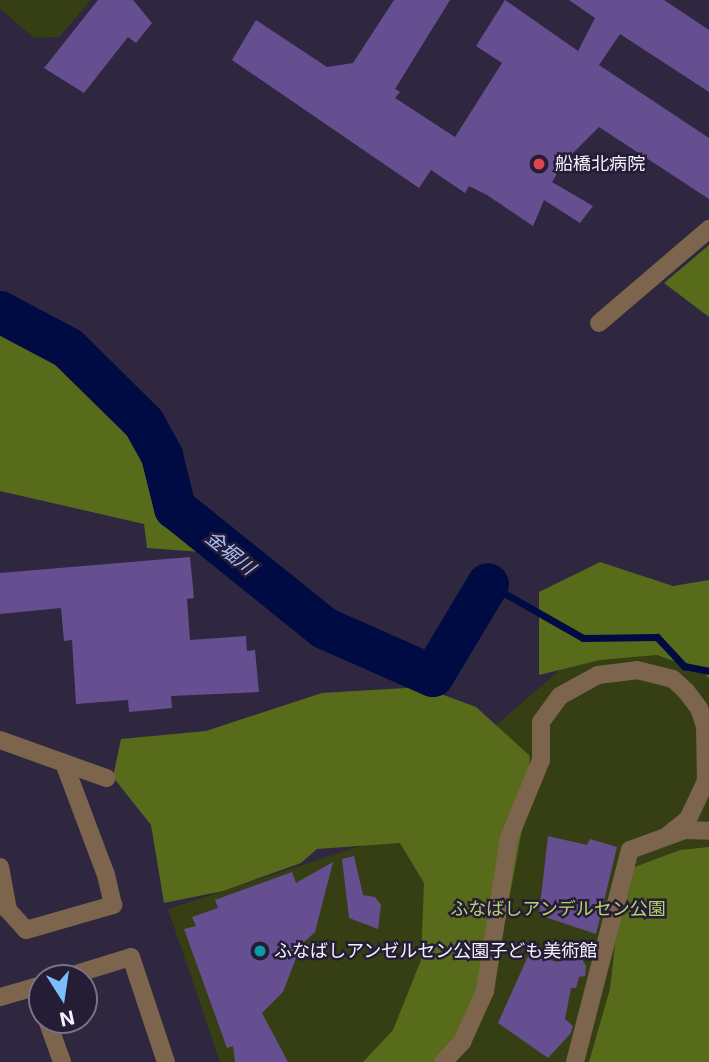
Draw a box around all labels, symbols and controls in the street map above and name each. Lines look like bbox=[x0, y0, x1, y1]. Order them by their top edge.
place label: 船橋北病院 bbox=[555, 153, 645, 175]
marker: 船橋北病院 bbox=[529, 154, 549, 174]
water label: 金堀川 bbox=[201, 526, 259, 580]
park label: ふなばしアンデルセン公園 bbox=[450, 898, 666, 920]
place label: ふなばしアンゼルセン公園子ども美術館 bbox=[274, 940, 598, 962]
marker: ふなばしアンゼルセン公園子ども美術館 bbox=[252, 943, 268, 959]
north arrow bbox=[28, 964, 98, 1034]
text: N bbox=[58, 1005, 77, 1031]

